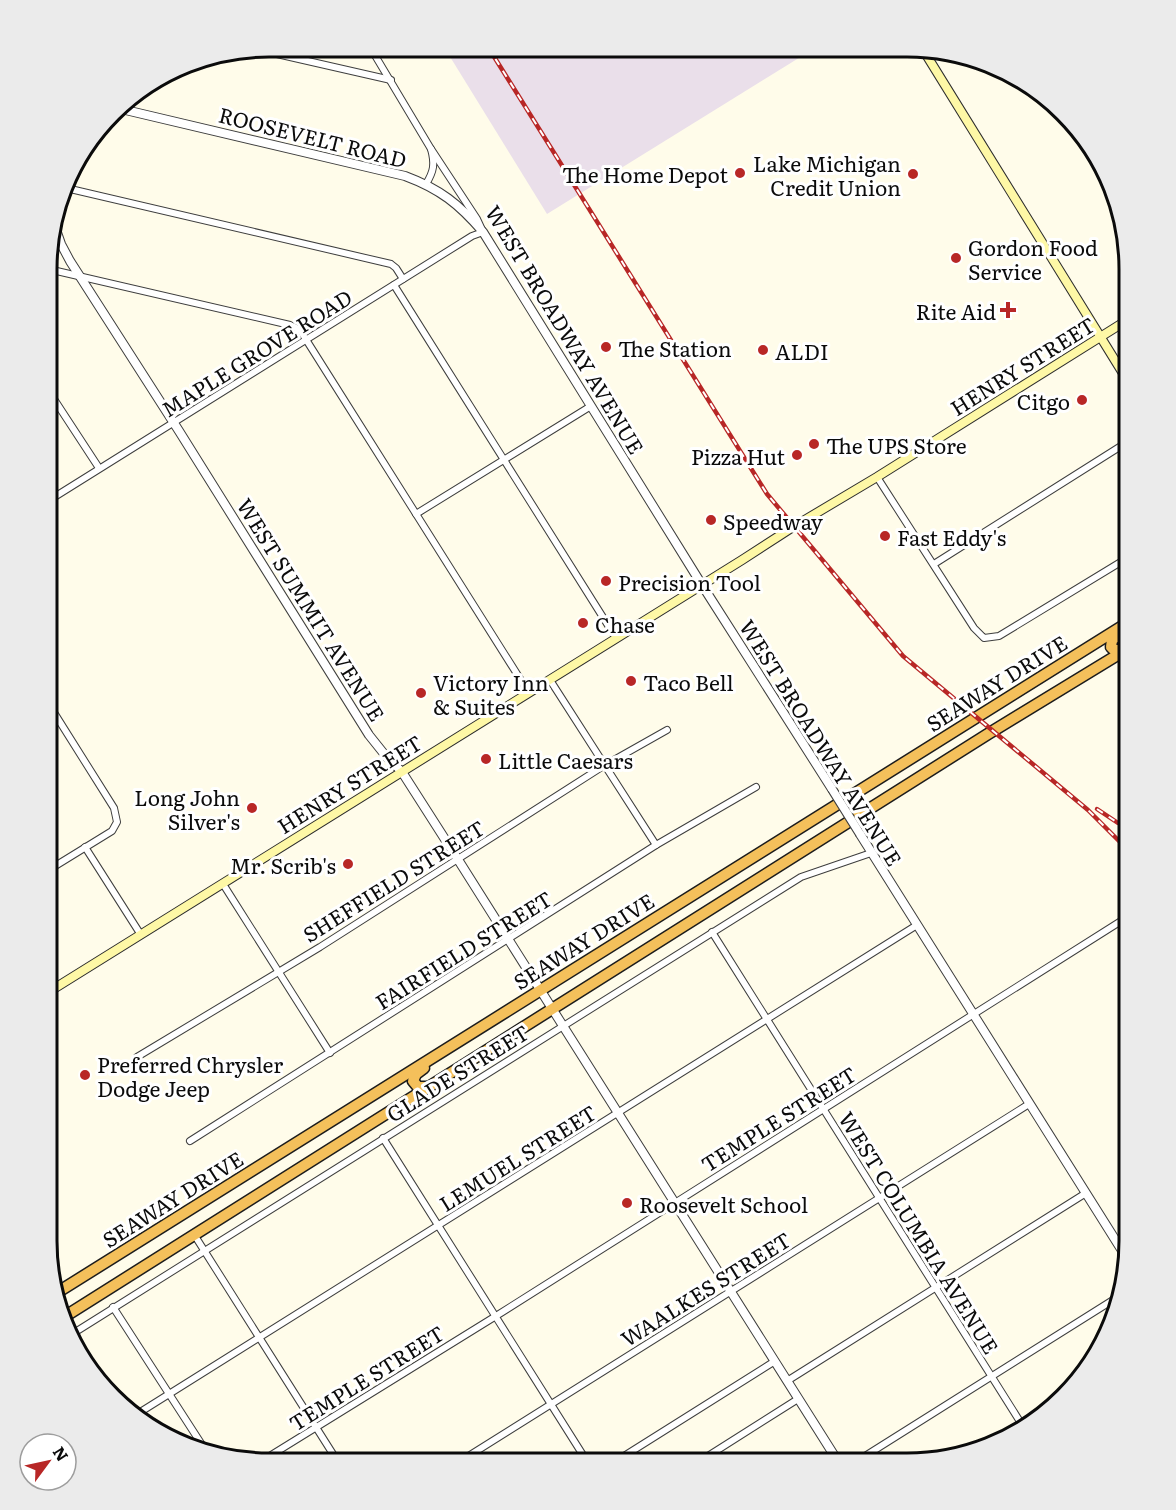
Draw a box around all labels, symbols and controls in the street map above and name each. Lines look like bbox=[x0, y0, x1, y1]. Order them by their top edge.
street label: ROOSEVELT ROAD bbox=[216, 98, 410, 174]
place label: Lake Michigan Credit Union bbox=[753, 147, 901, 202]
place label: The Home Depot bbox=[562, 158, 729, 189]
marker: The Home Depot bbox=[733, 166, 747, 180]
marker: Lake Michigan Credit Union bbox=[906, 167, 920, 181]
street label: WEST BROADWAY AVENUE bbox=[479, 199, 653, 459]
place label: Gordon Food Service bbox=[968, 231, 1098, 286]
marker: Gordon Food Service bbox=[949, 251, 963, 265]
street label: MAPLE GROVE ROAD bbox=[155, 281, 357, 423]
place label: Rite Aid bbox=[916, 295, 996, 326]
marker: Rite Aid bbox=[1001, 303, 1015, 317]
street label: HENRY STREET bbox=[944, 308, 1100, 422]
place label: The Station bbox=[618, 332, 732, 363]
place label: ALDI bbox=[775, 335, 828, 366]
marker: The Station bbox=[599, 340, 613, 354]
marker: ALDI bbox=[756, 343, 770, 357]
place label: Citgo bbox=[1017, 385, 1070, 416]
marker: Citgo bbox=[1075, 393, 1089, 407]
place label: The UPS Store bbox=[826, 429, 967, 460]
marker: The UPS Store bbox=[807, 437, 821, 451]
place label: Pizza Hut bbox=[691, 440, 786, 471]
marker: Pizza Hut bbox=[790, 448, 804, 462]
street label: WEST SUMMIT AVENUE bbox=[231, 491, 393, 727]
place label: Speedway bbox=[723, 505, 824, 536]
marker: Speedway bbox=[704, 513, 718, 527]
place label: Fast Eddy's bbox=[897, 521, 1006, 552]
marker: Fast Eddy's bbox=[878, 529, 892, 543]
place label: Precision Tool bbox=[618, 566, 761, 597]
marker: Precision Tool bbox=[599, 574, 613, 588]
place label: Chase bbox=[595, 608, 655, 639]
street label: WEST BROADWAY AVENUE bbox=[733, 613, 911, 871]
marker: Chase bbox=[576, 616, 590, 630]
street label: SEAWAY DRIVE bbox=[919, 626, 1073, 738]
place label: Victory Inn & Suites bbox=[433, 666, 549, 721]
place label: Taco Bell bbox=[643, 666, 734, 697]
marker: Taco Bell bbox=[624, 674, 638, 688]
marker: Victory Inn & Suites bbox=[414, 686, 428, 700]
street label: HENRY STREET bbox=[271, 726, 427, 840]
place label: Little Caesars bbox=[498, 744, 633, 775]
marker: Little Caesars bbox=[479, 752, 493, 766]
place label: Long John Silver's bbox=[134, 781, 240, 836]
marker: Long John Silver's bbox=[245, 801, 259, 815]
street label: SHEFFIELD STREET bbox=[296, 811, 490, 949]
place label: Mr. Scrib's bbox=[230, 849, 336, 880]
marker: Mr. Scrib's bbox=[341, 857, 355, 871]
street label: FAIRFIELD STREET bbox=[369, 882, 557, 1016]
street label: SEAWAY DRIVE bbox=[506, 884, 660, 996]
street label: GLADE STREET bbox=[380, 1016, 534, 1128]
place label: Preferred Chrysler Dodge Jeep bbox=[97, 1048, 283, 1103]
street label: TEMPLE STREET bbox=[694, 1058, 862, 1178]
marker: Preferred Chrysler Dodge Jeep bbox=[78, 1068, 92, 1082]
street label: LEMUEL STREET bbox=[432, 1096, 602, 1218]
street label: WEST COLUMBIA AVENUE bbox=[832, 1105, 1008, 1359]
street label: SEAWAY DRIVE bbox=[95, 1142, 249, 1254]
place label: Roosevelt School bbox=[639, 1188, 808, 1219]
marker: Roosevelt School bbox=[620, 1196, 634, 1210]
street label: WAALKES STREET bbox=[614, 1223, 796, 1353]
street label: TEMPLE STREET bbox=[282, 1317, 450, 1437]
north arrow bbox=[18, 1432, 78, 1492]
text: N bbox=[48, 1441, 75, 1465]

